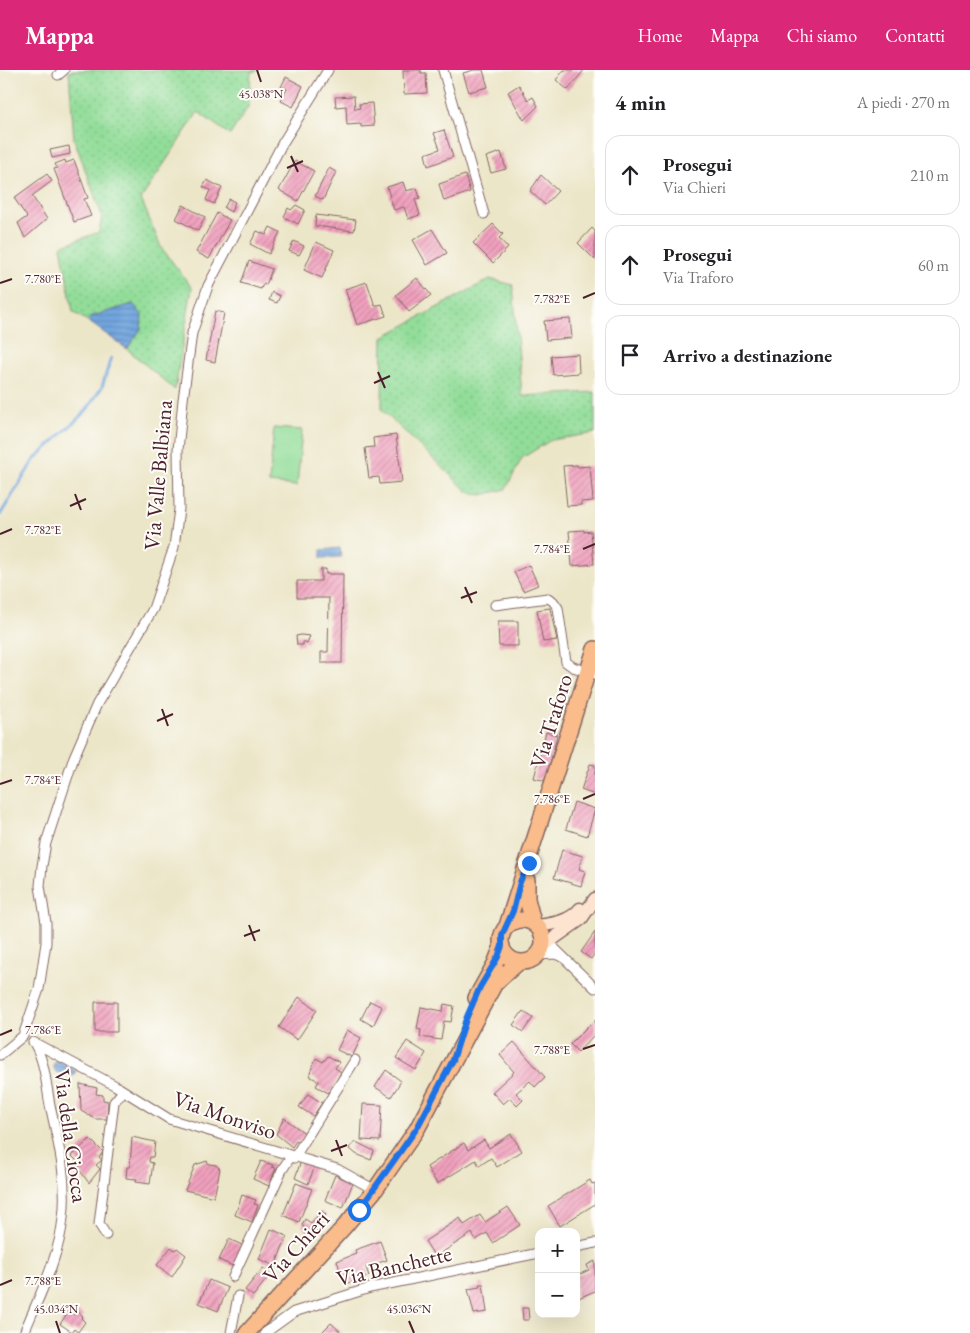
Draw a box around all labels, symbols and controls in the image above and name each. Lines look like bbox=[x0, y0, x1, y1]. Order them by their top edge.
text: Mappa bbox=[25, 20, 94, 51]
text: Home bbox=[638, 24, 682, 47]
text: Mappa bbox=[710, 24, 759, 47]
text: Chi siamo bbox=[787, 24, 857, 47]
text: Contatti bbox=[885, 24, 945, 47]
text: 45.038°N bbox=[239, 86, 284, 102]
text: 4 min bbox=[615, 89, 666, 116]
text: A piedi · 270 m bbox=[857, 92, 950, 113]
text: Prosegui bbox=[663, 152, 732, 177]
icon: ahead bbox=[616, 161, 644, 189]
text: 210 m bbox=[910, 165, 949, 186]
text: Via Chieri bbox=[663, 177, 726, 198]
text: Prosegui bbox=[663, 242, 732, 267]
icon: ahead bbox=[616, 251, 644, 279]
text: 60 m bbox=[918, 255, 949, 276]
text: Via Traforo bbox=[663, 267, 734, 288]
text: 7.780°E bbox=[25, 271, 61, 287]
text: 7.782°E bbox=[534, 291, 570, 307]
icon: arrive bbox=[616, 341, 644, 369]
text: Arrivo a destinazione bbox=[663, 343, 832, 368]
street label: Via Valle Balbiana bbox=[137, 398, 179, 551]
text: 7.782°E bbox=[25, 522, 61, 538]
text: 7.784°E bbox=[534, 541, 570, 557]
street label: Via Traforo bbox=[523, 670, 579, 772]
text: 7.784°E bbox=[25, 772, 61, 788]
text: 7.786°E bbox=[534, 791, 570, 807]
route end bbox=[518, 852, 541, 875]
text: 7.786°E bbox=[25, 1022, 61, 1038]
text: 7.788°E bbox=[534, 1042, 570, 1058]
street label: Via della Ciocca bbox=[47, 1068, 95, 1205]
street label: Via Monviso bbox=[170, 1084, 281, 1146]
route start bbox=[348, 1199, 371, 1222]
street label: Via Chieri bbox=[256, 1205, 336, 1289]
map controls bbox=[535, 1228, 580, 1318]
button: + bbox=[535, 1228, 580, 1273]
street label: Via Banchette bbox=[334, 1239, 455, 1293]
text: 7.788°E bbox=[25, 1273, 61, 1289]
button: − bbox=[535, 1273, 580, 1318]
text: 45.034°N bbox=[34, 1301, 79, 1317]
text: 45.036°N bbox=[387, 1301, 432, 1317]

